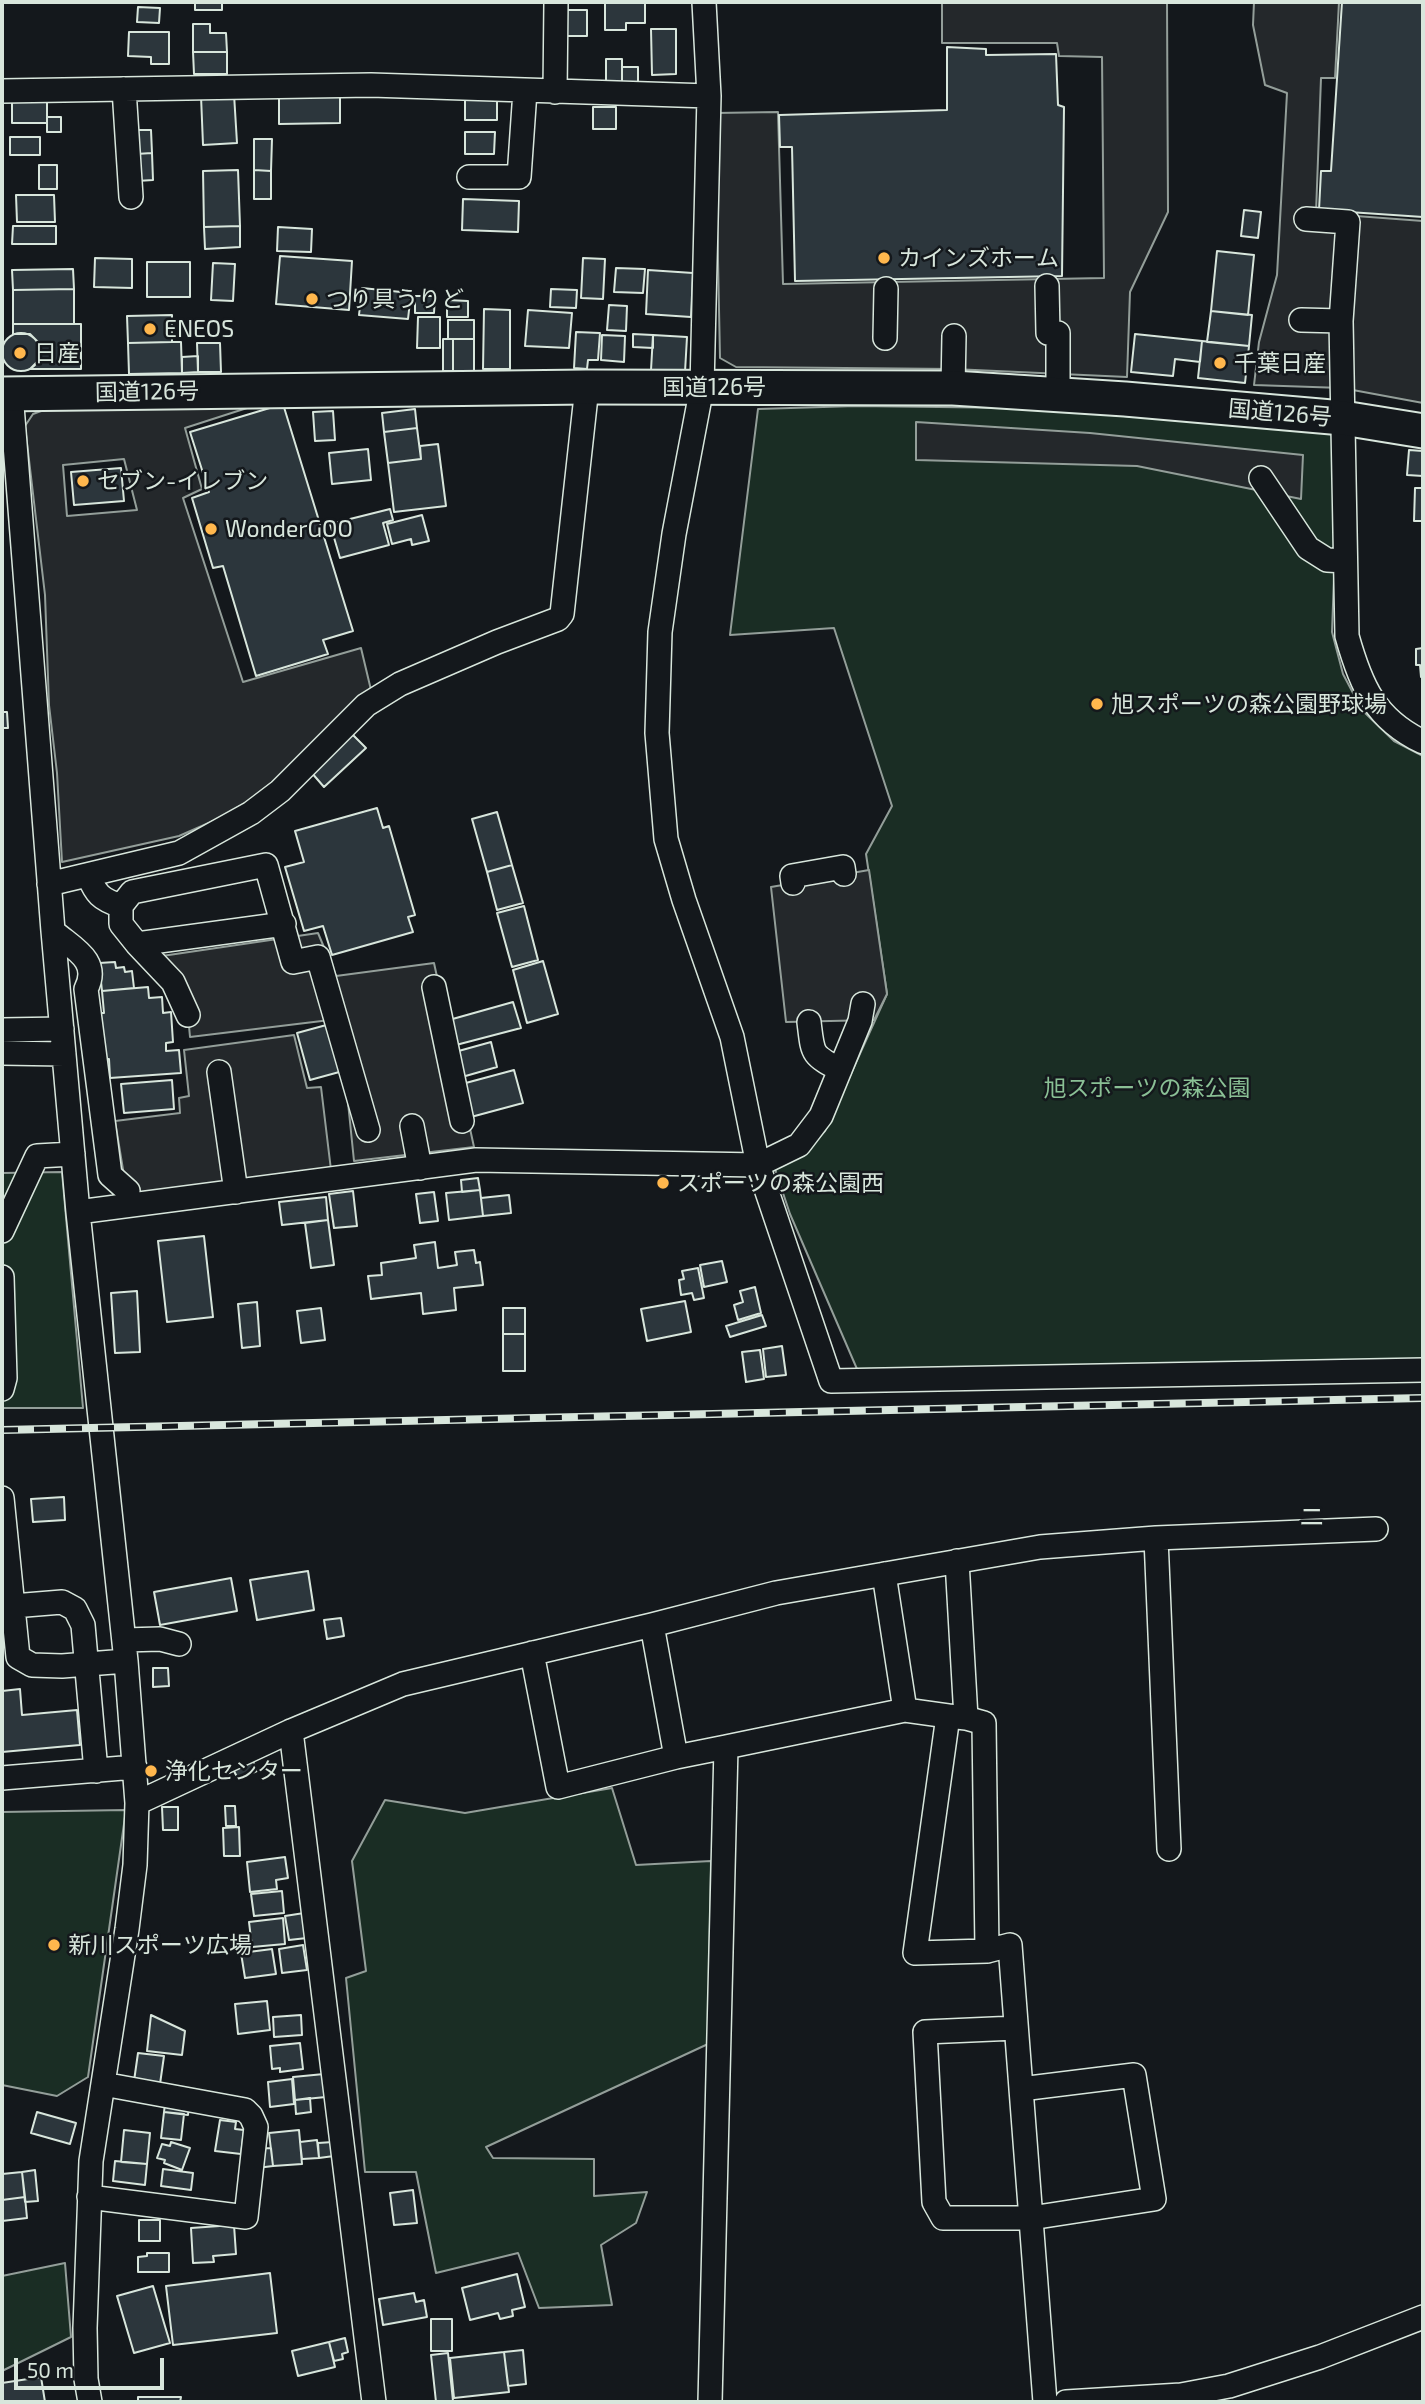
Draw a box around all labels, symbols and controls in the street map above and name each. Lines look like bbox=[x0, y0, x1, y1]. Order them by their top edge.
place label: カインズホーム bbox=[898, 244, 1059, 272]
marker: カインズホーム bbox=[876, 250, 892, 266]
place label: つり具うりど bbox=[326, 285, 464, 313]
marker: つり具うりど bbox=[304, 291, 320, 307]
place label: ENEOS bbox=[164, 315, 234, 343]
marker: ENEOS bbox=[142, 321, 158, 337]
place label: 日産 bbox=[34, 339, 80, 367]
marker: 日産 bbox=[12, 345, 28, 361]
place label: 千葉日産 bbox=[1234, 349, 1326, 377]
marker: 千葉日産 bbox=[1212, 355, 1228, 371]
street label: 国道126号 bbox=[662, 373, 766, 401]
street label: 国道126号 bbox=[95, 377, 199, 407]
street label: 国道126号 bbox=[1227, 395, 1333, 431]
place label: セブン-イレブン bbox=[97, 467, 268, 495]
marker: セブン-イレブン bbox=[75, 473, 91, 489]
place label: WonderGOO bbox=[225, 515, 353, 543]
marker: WonderGOO bbox=[203, 521, 219, 537]
place label: 旭スポーツの森公園野球場 bbox=[1111, 690, 1387, 718]
marker: 旭スポーツの森公園野球場 bbox=[1089, 696, 1105, 712]
park label: 旭スポーツの森公園 bbox=[1044, 1074, 1250, 1102]
place label: スポーツの森公園西 bbox=[677, 1169, 884, 1197]
marker: スポーツの森公園西 bbox=[655, 1175, 671, 1191]
district label: ニ bbox=[1299, 1501, 1325, 1533]
place label: 浄化センター bbox=[165, 1757, 303, 1785]
marker: 浄化センター bbox=[143, 1763, 159, 1779]
place label: 新川スポーツ広場 bbox=[68, 1931, 252, 1959]
marker: 新川スポーツ広場 bbox=[46, 1937, 62, 1953]
scale bar bbox=[18, 2344, 168, 2388]
text: 50 m bbox=[27, 2357, 74, 2382]

